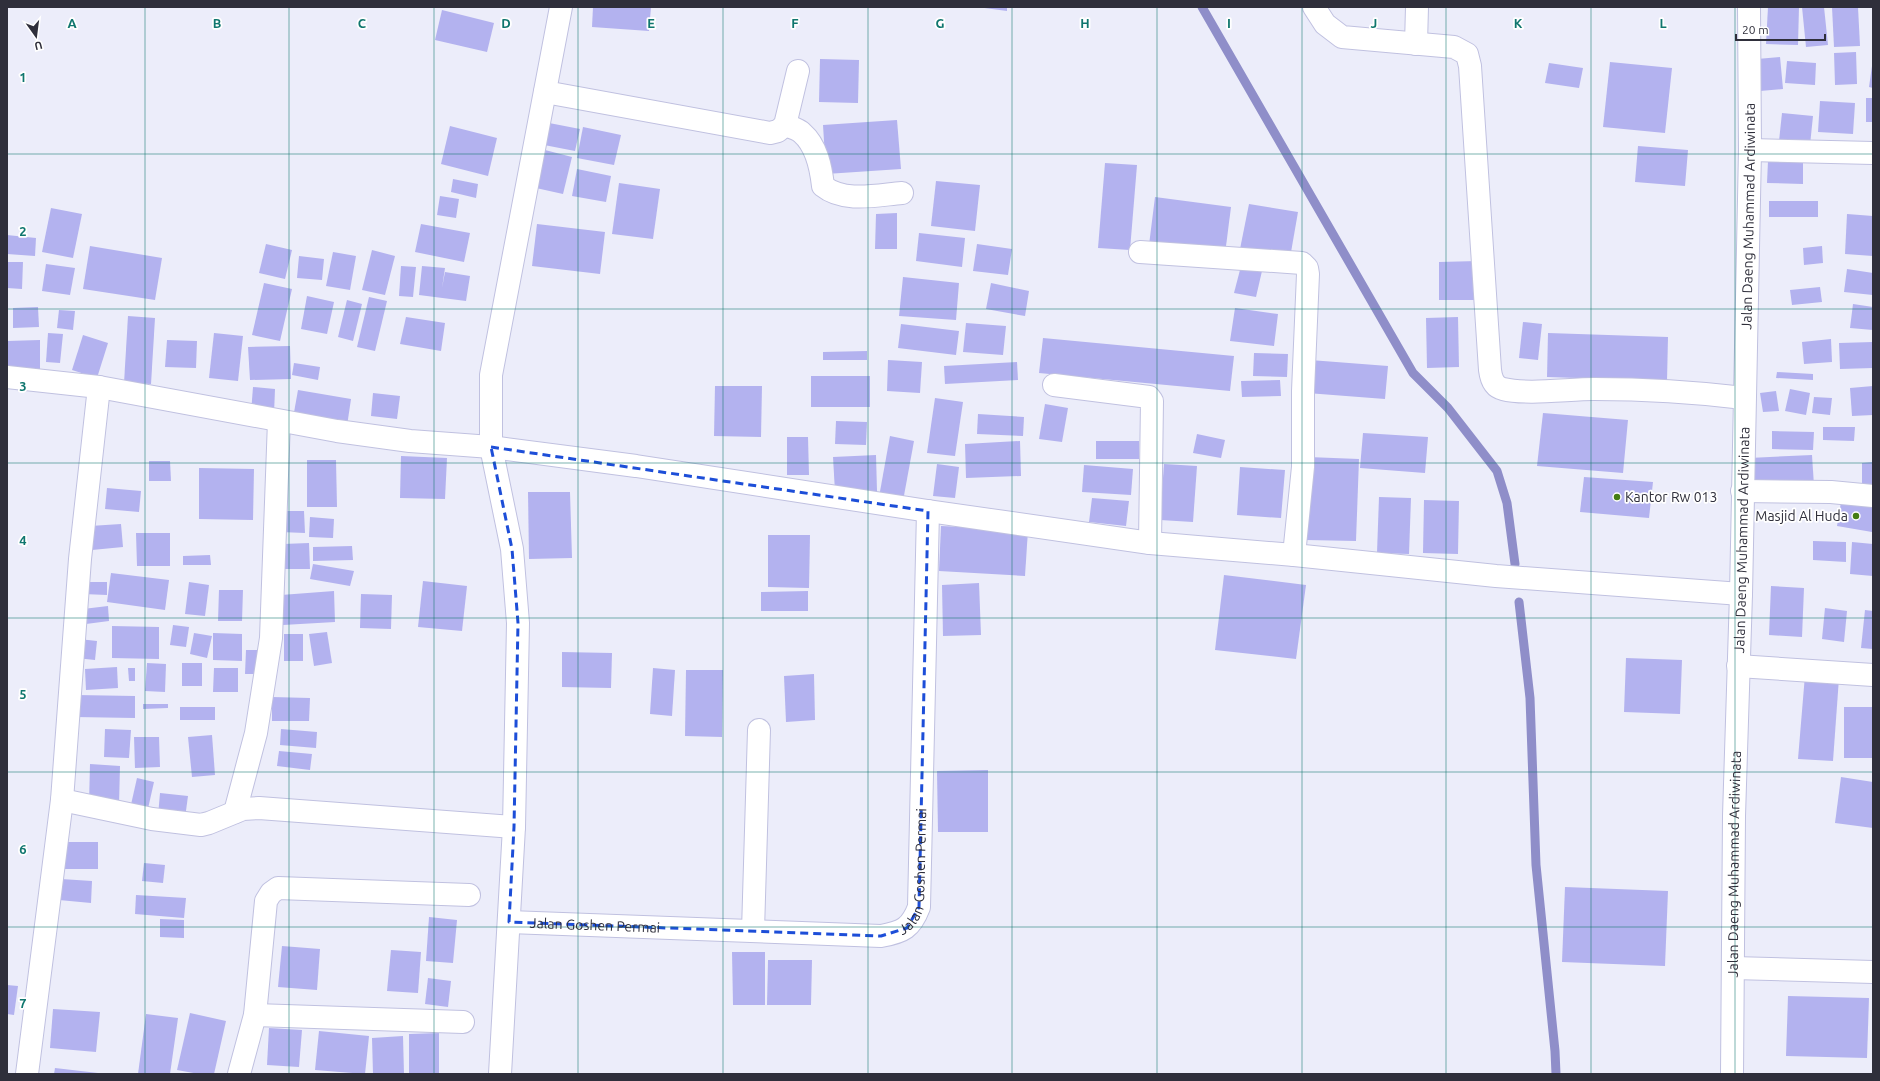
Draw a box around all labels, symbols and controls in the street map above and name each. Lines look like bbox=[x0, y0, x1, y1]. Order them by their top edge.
north arrow bbox=[16, 16, 56, 56]
text: A bbox=[67, 16, 77, 30]
text: B bbox=[213, 16, 222, 30]
text: C bbox=[358, 16, 367, 30]
text: D bbox=[501, 16, 511, 30]
text: E bbox=[647, 16, 655, 30]
text: F bbox=[791, 16, 799, 30]
text: G bbox=[936, 16, 945, 30]
text: H bbox=[1080, 16, 1090, 30]
text: I bbox=[1227, 16, 1231, 30]
text: J bbox=[1371, 16, 1377, 30]
text: K bbox=[1514, 16, 1523, 30]
text: L bbox=[1659, 16, 1667, 30]
scale bar bbox=[1736, 16, 1825, 42]
text: 20 m bbox=[1742, 23, 1769, 36]
text: U bbox=[33, 39, 44, 52]
text: 1 bbox=[19, 70, 27, 84]
street label: Jalan Daeng Muhammad Ardiwinata bbox=[1738, 103, 1758, 330]
text: 2 bbox=[19, 224, 27, 238]
text: 3 bbox=[19, 379, 27, 393]
street label: Jalan Daeng Muhammad Ardiwinata bbox=[1731, 427, 1752, 654]
place label: Kantor Rw 013 bbox=[1625, 489, 1717, 505]
marker: Kantor Rw 013 bbox=[1612, 492, 1622, 502]
place label: Masjid Al Huda bbox=[1755, 508, 1848, 524]
marker: Masjid Al Huda bbox=[1851, 511, 1861, 521]
text: 4 bbox=[19, 533, 27, 547]
text: 5 bbox=[19, 687, 27, 701]
street label: Jalan Daeng Muhammad Ardiwinata bbox=[1725, 750, 1744, 977]
street label: Jalan Goshen Permai bbox=[896, 808, 929, 938]
text: 6 bbox=[19, 842, 27, 856]
street label: Jalan Goshen Permai bbox=[529, 915, 660, 936]
text: 7 bbox=[19, 996, 27, 1010]

